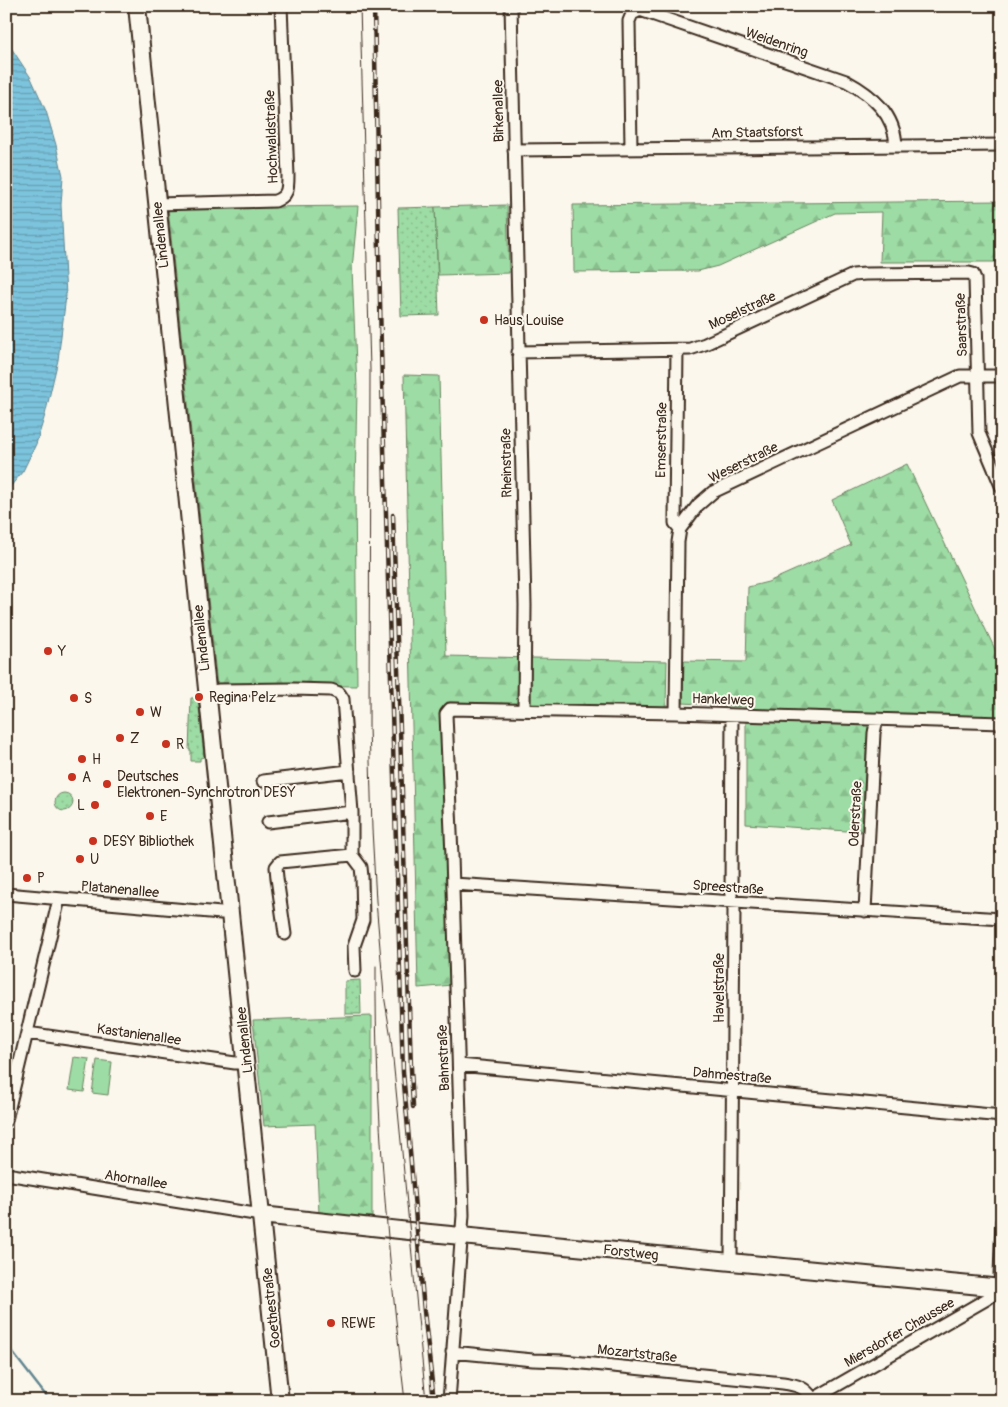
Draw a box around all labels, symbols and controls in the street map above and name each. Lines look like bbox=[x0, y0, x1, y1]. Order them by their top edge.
street label: Weidenring bbox=[743, 24, 810, 61]
street label: Birkenallee bbox=[489, 79, 508, 143]
street label: Hochwaldstraße bbox=[261, 90, 282, 184]
street label: Am Staatsforst bbox=[711, 123, 803, 142]
street label: Lindenallee bbox=[149, 201, 172, 269]
street label: Moselstraße bbox=[706, 287, 779, 333]
street label: Saarstraße bbox=[952, 293, 971, 357]
place label: Haus Louise bbox=[494, 312, 564, 329]
marker: Haus Louise bbox=[478, 314, 490, 326]
street label: Emserstraße bbox=[652, 402, 671, 478]
street label: Rheinstraße bbox=[497, 428, 516, 498]
street label: Weserstraße bbox=[706, 438, 781, 487]
street label: Lindenallee bbox=[190, 604, 213, 672]
place label: Y bbox=[57, 643, 66, 660]
marker: Y bbox=[42, 645, 54, 657]
place label: Regina Pelz bbox=[209, 689, 276, 706]
place label: S bbox=[84, 690, 92, 707]
street label: Hankelweg bbox=[692, 690, 754, 709]
marker: Regina Pelz bbox=[193, 691, 205, 703]
marker: S bbox=[68, 692, 80, 704]
place label: W bbox=[150, 704, 162, 721]
marker: W bbox=[134, 706, 146, 718]
place label: Z bbox=[130, 730, 140, 747]
marker: Z bbox=[114, 732, 126, 744]
place label: R bbox=[176, 736, 184, 753]
marker: R bbox=[160, 738, 172, 750]
place label: H bbox=[92, 751, 101, 768]
marker: H bbox=[76, 753, 88, 765]
place label: Deutsches Elektronen-Synchrotron DESY bbox=[117, 768, 296, 801]
place label: A bbox=[82, 769, 91, 786]
marker: A bbox=[66, 771, 78, 783]
marker: Deutsches Elektronen-Synchrotron DESY bbox=[101, 778, 113, 790]
street label: Oderstraße bbox=[845, 781, 866, 847]
place label: L bbox=[77, 797, 85, 814]
marker: L bbox=[89, 799, 101, 811]
place label: E bbox=[160, 808, 167, 825]
marker: E bbox=[144, 810, 156, 822]
place label: DESY Bibliothek bbox=[103, 833, 194, 850]
marker: DESY Bibliothek bbox=[87, 835, 99, 847]
place label: U bbox=[90, 851, 99, 868]
marker: U bbox=[74, 853, 86, 865]
place label: P bbox=[37, 870, 45, 887]
marker: P bbox=[21, 872, 33, 884]
street label: Spreestraße bbox=[692, 877, 764, 898]
street label: Platanenallee bbox=[80, 878, 160, 901]
street label: Havelstraße bbox=[711, 953, 728, 1023]
street label: Lindenallee bbox=[233, 1006, 256, 1074]
street label: Kastanienallee bbox=[96, 1020, 182, 1049]
street label: Bahnstraße bbox=[434, 1024, 453, 1092]
street label: Dahmestraße bbox=[692, 1064, 772, 1087]
street label: Ahornallee bbox=[103, 1166, 168, 1193]
street label: Forstweg bbox=[602, 1241, 659, 1264]
street label: Goethestraße bbox=[259, 1267, 284, 1349]
street label: Miersdorfer Chaussee bbox=[841, 1294, 957, 1371]
place label: REWE bbox=[341, 1315, 376, 1332]
marker: REWE bbox=[325, 1317, 337, 1329]
street label: Mozartstraße bbox=[596, 1341, 678, 1366]

